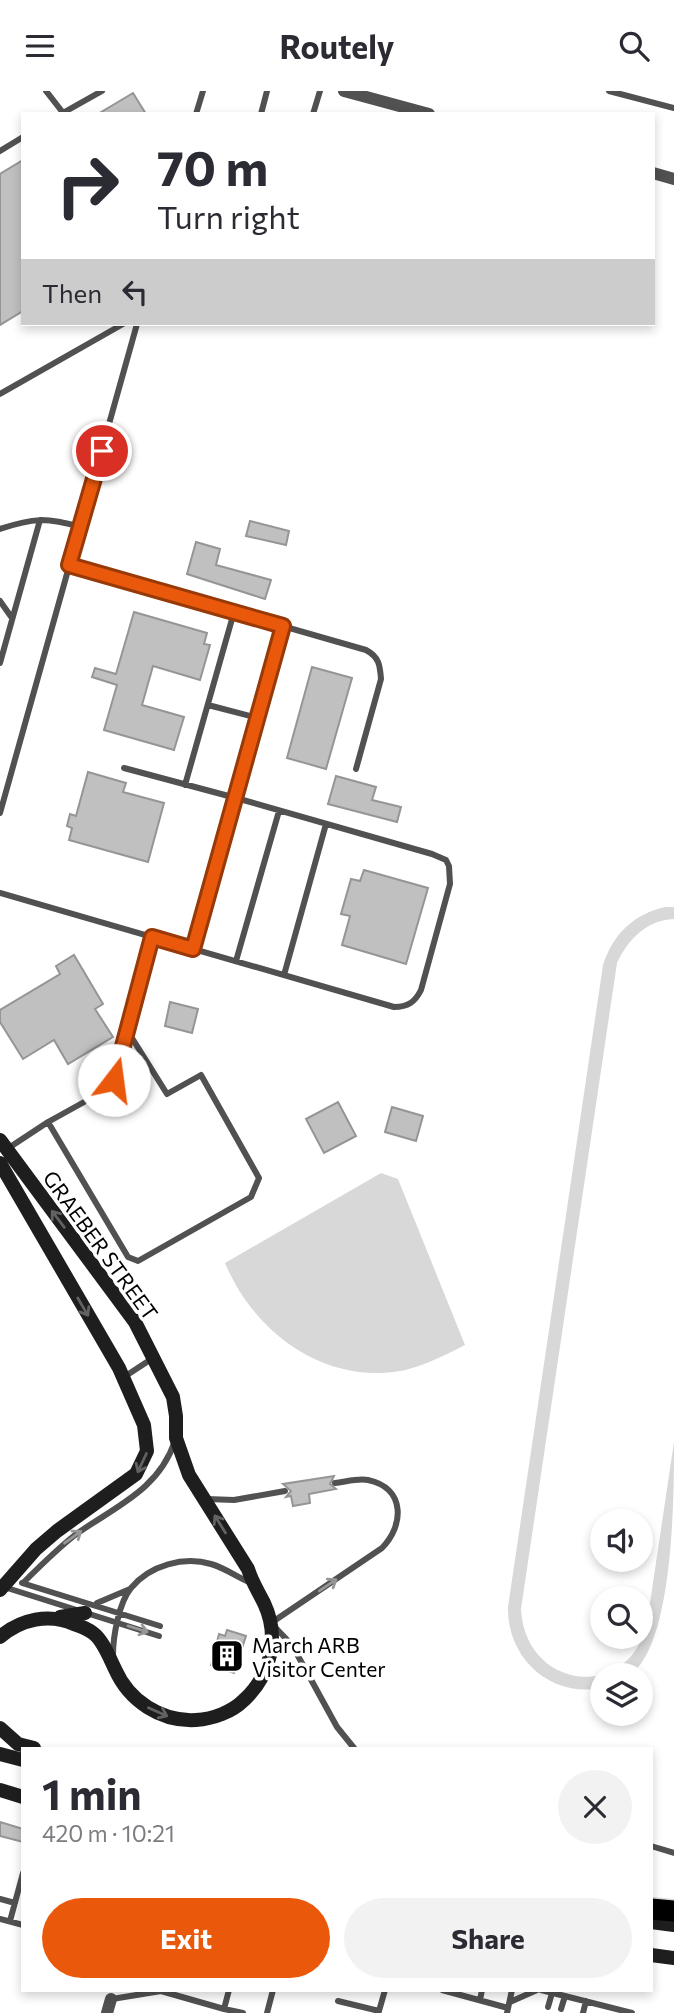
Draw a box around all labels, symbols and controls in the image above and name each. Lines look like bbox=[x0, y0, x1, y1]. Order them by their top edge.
text: Routely bbox=[280, 26, 394, 66]
icon: menu bbox=[21, 27, 59, 65]
icon: search bbox=[615, 27, 653, 65]
text: 70 m bbox=[157, 136, 268, 196]
icon: right bbox=[42, 140, 133, 231]
text: Turn right bbox=[157, 196, 300, 236]
icon: left bbox=[116, 273, 154, 311]
text: Then bbox=[42, 277, 102, 308]
pin bbox=[72, 421, 132, 481]
icon: arrive bbox=[83, 432, 121, 470]
position arrow bbox=[77, 1043, 151, 1117]
street label: GRAEBER STREET bbox=[38, 1165, 164, 1325]
one-way arrow bbox=[50, 1210, 65, 1229]
one-way arrow bbox=[77, 1296, 91, 1316]
one-way arrow bbox=[134, 1452, 148, 1473]
map controls bbox=[590, 1509, 653, 1726]
button: sound bbox=[590, 1509, 653, 1572]
one-way arrow bbox=[213, 1515, 227, 1535]
one-way arrow bbox=[63, 1530, 82, 1544]
one-way arrow bbox=[318, 1578, 337, 1592]
button: search bbox=[590, 1586, 653, 1649]
one-way arrow bbox=[126, 1624, 148, 1636]
place label: March ARB Visitor Center bbox=[252, 1632, 386, 1681]
building icon: March ARB Visitor Center bbox=[208, 1637, 246, 1675]
button: layers bbox=[590, 1663, 653, 1726]
one-way arrow bbox=[147, 1706, 169, 1719]
text: 1 min bbox=[42, 1767, 142, 1819]
button: close bbox=[558, 1770, 632, 1844]
text: 420 m · 10:21 bbox=[42, 1819, 175, 1847]
button: Exit bbox=[42, 1898, 330, 1978]
button: Share bbox=[344, 1898, 632, 1978]

